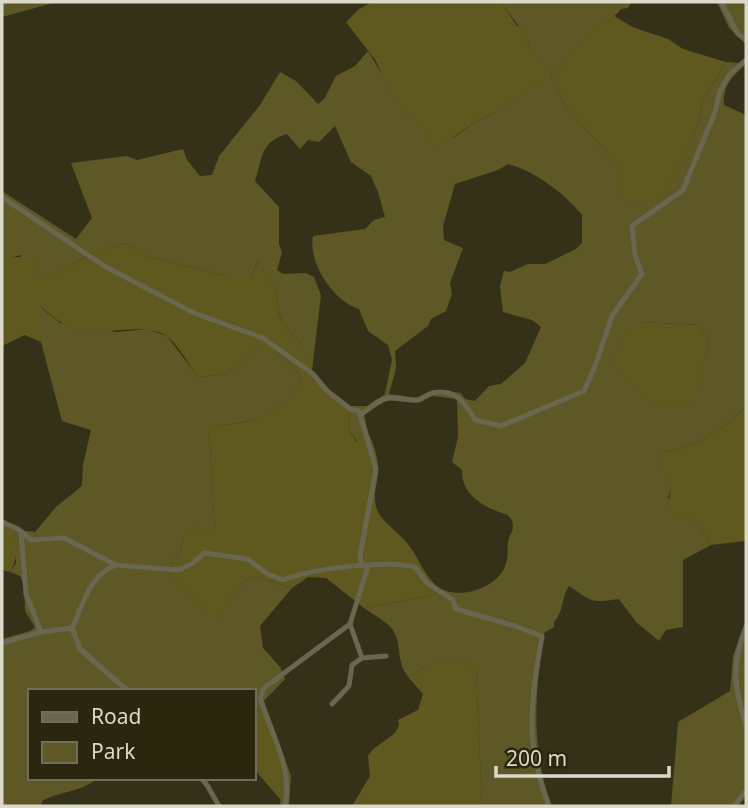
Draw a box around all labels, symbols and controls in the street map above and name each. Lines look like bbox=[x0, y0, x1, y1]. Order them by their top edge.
legend bbox=[28, 689, 256, 780]
text: Road bbox=[91, 702, 141, 730]
scale bar bbox=[496, 734, 669, 778]
text: Park bbox=[91, 737, 136, 765]
text: 200 m bbox=[506, 744, 567, 772]

